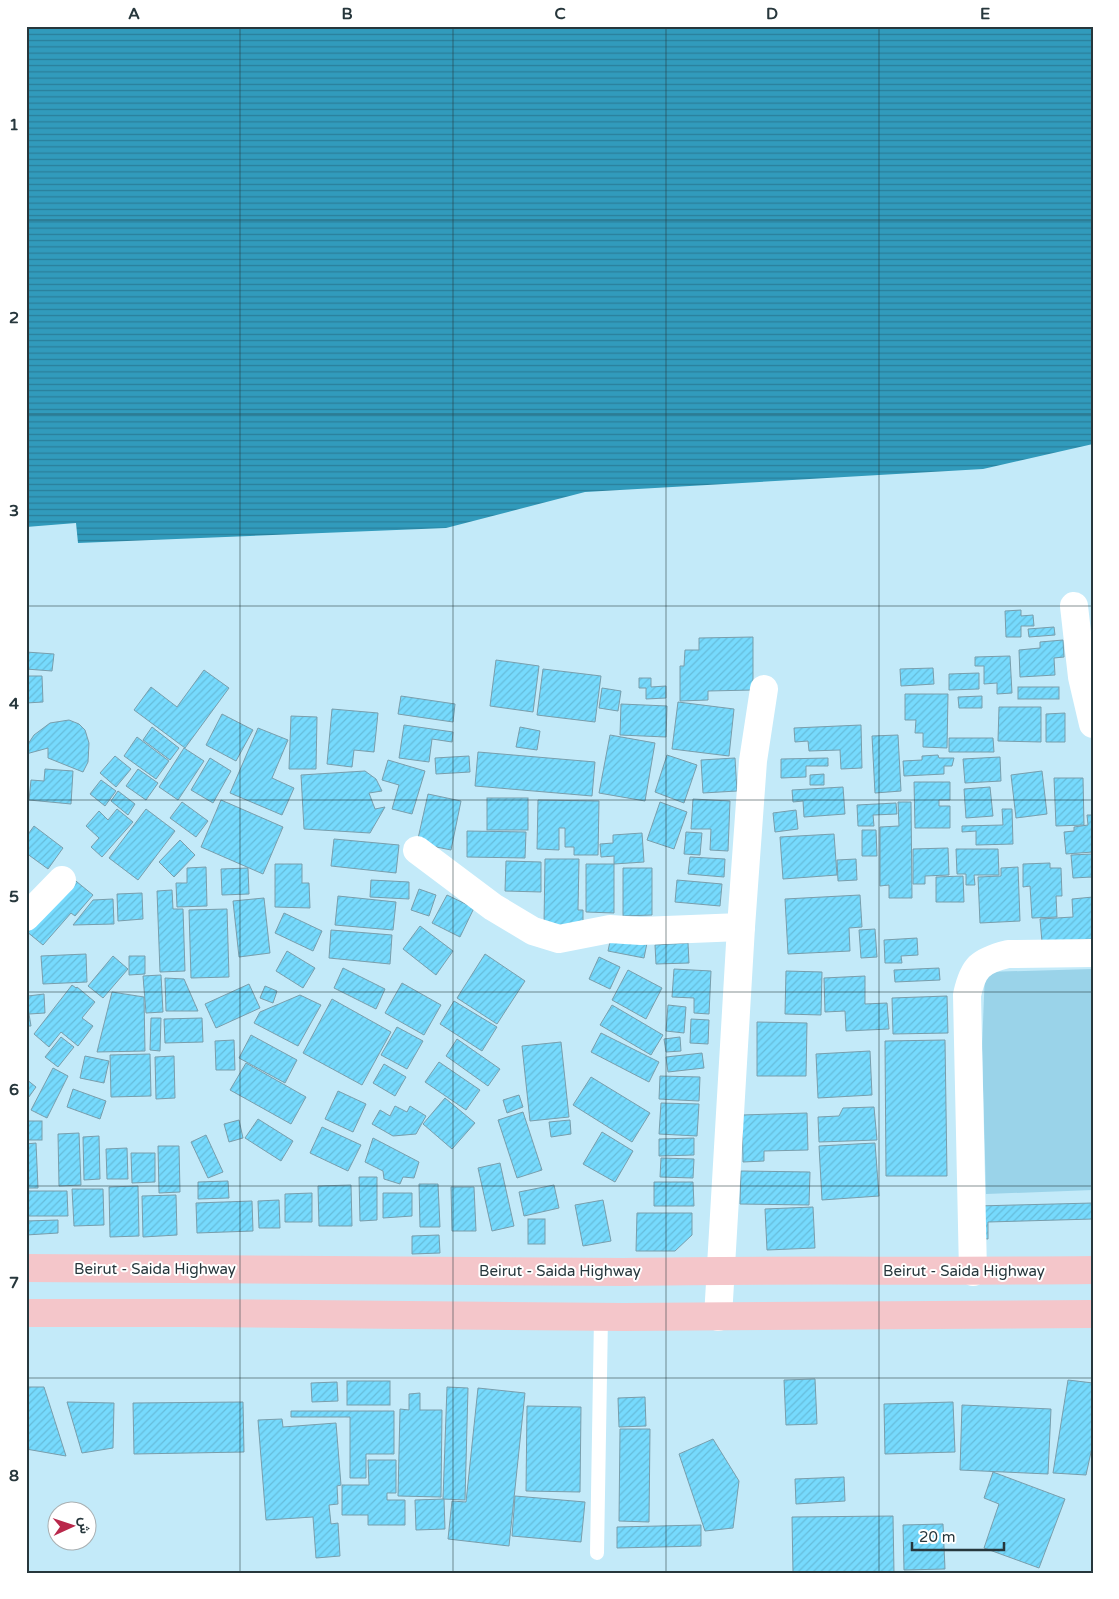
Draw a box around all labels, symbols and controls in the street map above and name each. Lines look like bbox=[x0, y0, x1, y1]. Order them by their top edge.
text: A bbox=[128, 4, 140, 24]
text: B bbox=[341, 4, 353, 24]
text: C bbox=[554, 4, 566, 24]
text: D bbox=[766, 4, 778, 24]
text: E bbox=[980, 4, 990, 24]
text: 1 bbox=[9, 115, 19, 135]
text: 2 bbox=[9, 308, 19, 328]
text: 3 bbox=[9, 501, 19, 521]
text: 4 bbox=[9, 694, 19, 714]
text: 5 bbox=[9, 887, 19, 907]
text: 6 bbox=[9, 1080, 19, 1100]
street label: Beirut - Saida Highway bbox=[74, 1260, 236, 1278]
street label: Beirut - Saida Highway bbox=[479, 1262, 641, 1280]
street label: Beirut - Saida Highway bbox=[883, 1262, 1045, 1280]
text: 7 bbox=[9, 1273, 19, 1293]
text: 8 bbox=[9, 1466, 19, 1486]
north arrow bbox=[48, 1502, 98, 1552]
text: ش bbox=[76, 1516, 93, 1534]
scale bar bbox=[912, 1519, 1004, 1551]
text: 20 m bbox=[919, 1528, 956, 1546]

